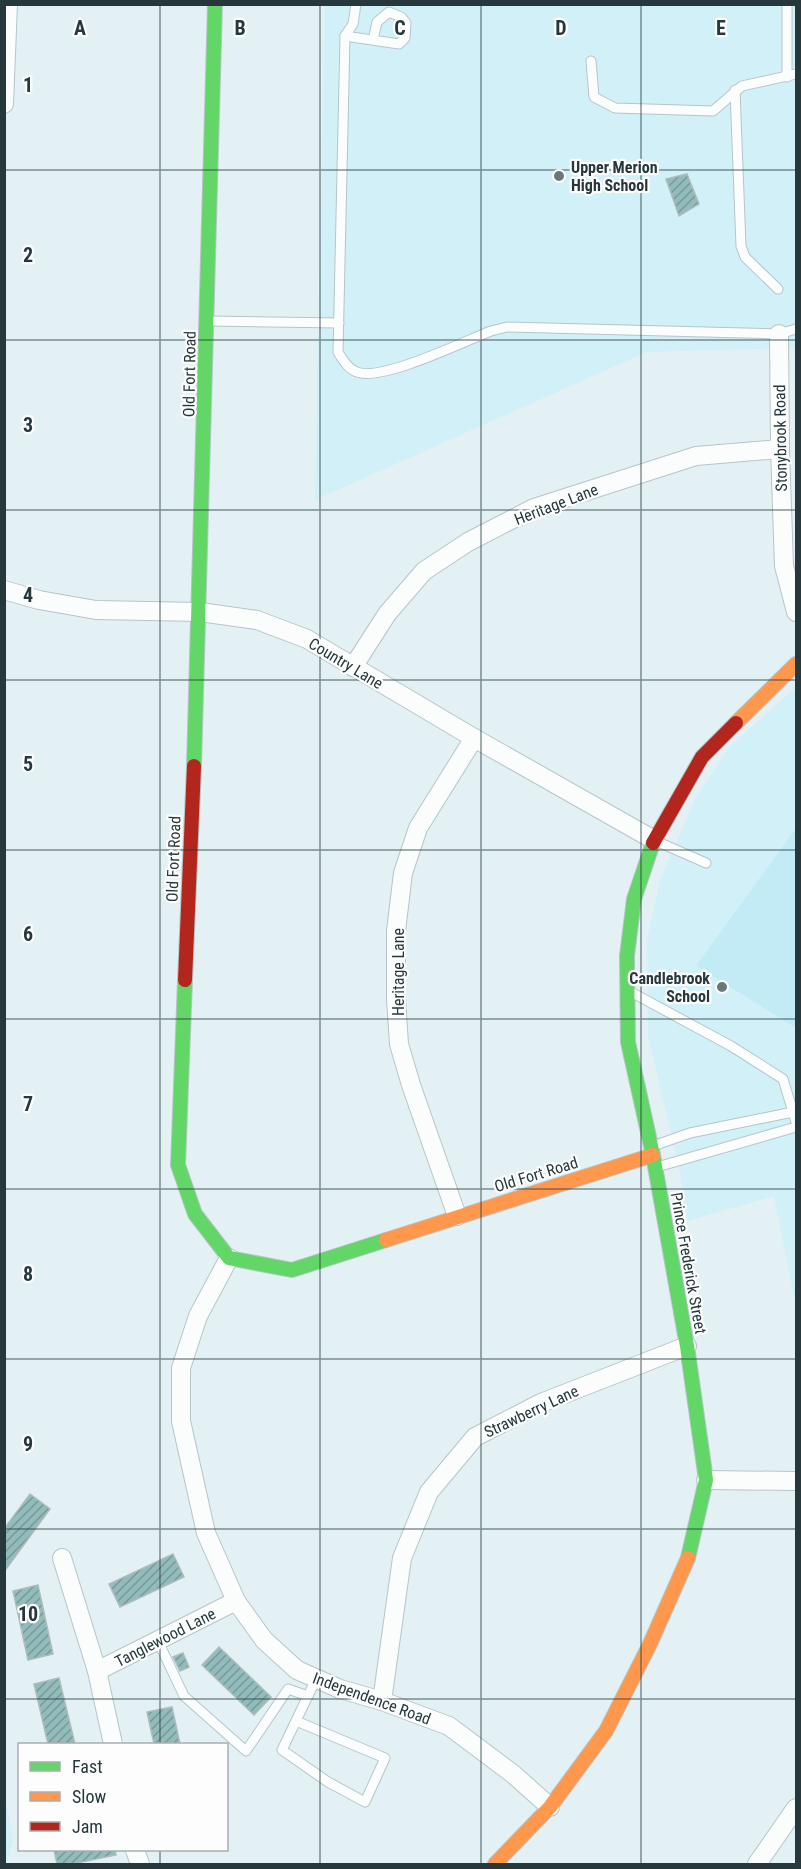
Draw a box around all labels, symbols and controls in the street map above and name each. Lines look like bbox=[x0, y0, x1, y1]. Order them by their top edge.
text: A bbox=[74, 16, 86, 40]
text: B bbox=[234, 16, 246, 40]
text: C bbox=[394, 16, 406, 40]
text: D bbox=[555, 16, 567, 40]
text: E bbox=[716, 16, 726, 40]
text: 1 bbox=[23, 73, 33, 97]
place label: Upper Merion High School bbox=[571, 158, 658, 195]
marker: Upper Merion High School bbox=[552, 169, 566, 183]
text: 2 bbox=[23, 243, 33, 267]
street label: Old Fort Road bbox=[179, 331, 200, 417]
street label: Stonybrook Road bbox=[770, 384, 791, 492]
text: 3 bbox=[23, 413, 33, 437]
street label: Heritage Lane bbox=[512, 480, 601, 529]
text: 4 bbox=[23, 583, 33, 607]
street label: Country Lane bbox=[305, 634, 386, 693]
text: 5 bbox=[23, 752, 33, 776]
street label: Old Fort Road bbox=[163, 816, 184, 902]
text: 6 bbox=[23, 922, 33, 946]
street label: Heritage Lane bbox=[389, 928, 408, 1016]
place label: Candlebrook School bbox=[629, 969, 710, 1006]
marker: Candlebrook School bbox=[715, 980, 729, 994]
text: 7 bbox=[23, 1092, 33, 1116]
street label: Old Fort Road bbox=[492, 1153, 580, 1196]
street label: Prince Frederick Street bbox=[667, 1191, 710, 1336]
text: 8 bbox=[23, 1262, 33, 1286]
street label: Strawberry Lane bbox=[481, 1381, 581, 1442]
text: 9 bbox=[23, 1432, 33, 1456]
text: 10 bbox=[18, 1602, 38, 1626]
street label: Tanglewood Lane bbox=[112, 1604, 219, 1671]
street label: Independence Road bbox=[310, 1668, 433, 1729]
legend bbox=[18, 1743, 228, 1851]
text: Fast bbox=[72, 1756, 103, 1777]
text: Slow bbox=[72, 1786, 107, 1807]
text: Jam bbox=[72, 1816, 103, 1837]

